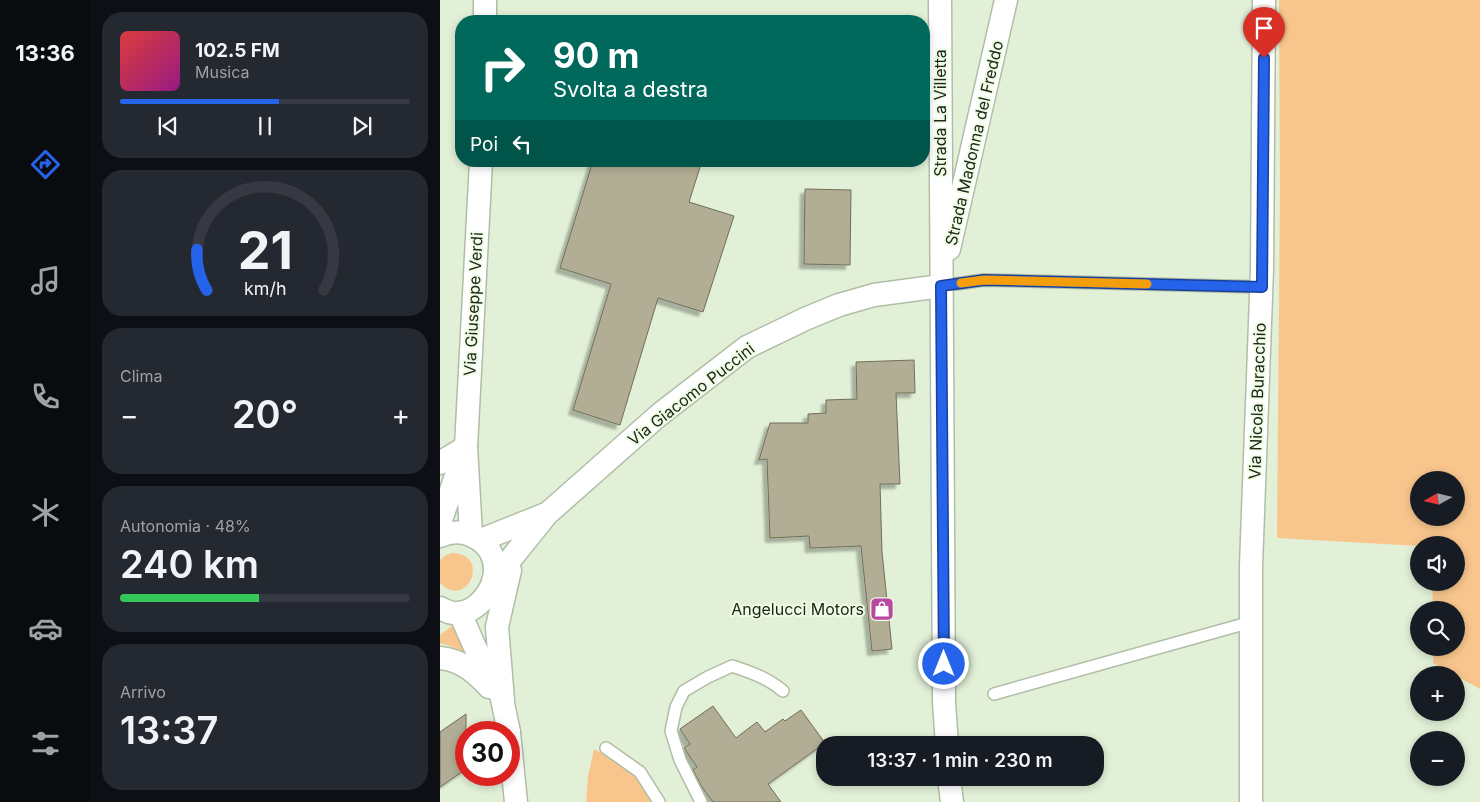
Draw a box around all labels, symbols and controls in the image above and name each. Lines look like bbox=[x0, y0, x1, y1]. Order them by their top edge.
pin bbox=[1243, 7, 1285, 58]
icon: arrive bbox=[1250, 14, 1278, 42]
text: 90 m bbox=[553, 34, 640, 76]
icon: right bbox=[470, 35, 535, 100]
text: 102.5 FM bbox=[195, 39, 280, 62]
street label: Strada Madonna del Freddo bbox=[941, 39, 1007, 247]
text: 13:36 bbox=[15, 40, 75, 66]
street label: Strada La Villetta bbox=[930, 49, 950, 177]
text: Musica bbox=[195, 62, 250, 82]
text: Svolta a destra bbox=[553, 76, 708, 102]
icon: previous bbox=[154, 112, 182, 140]
icon: pause bbox=[251, 112, 279, 140]
icon: next bbox=[348, 112, 376, 140]
icon: left bbox=[508, 130, 536, 158]
text: Poi bbox=[470, 133, 498, 156]
icon: directions bbox=[28, 147, 63, 182]
text: 21 bbox=[237, 219, 293, 282]
street label: Via Giuseppe Verdi bbox=[459, 232, 487, 376]
icon: music bbox=[28, 263, 63, 298]
text: km/h bbox=[244, 278, 286, 299]
street label: Via Nicola Buracchio bbox=[1244, 322, 1270, 480]
street label: Via Giacomo Puccini bbox=[624, 338, 758, 450]
text: Clima bbox=[120, 366, 162, 386]
icon: phone bbox=[28, 379, 63, 414]
text: 20° bbox=[232, 391, 298, 437]
text: − bbox=[120, 398, 139, 432]
text: + bbox=[391, 398, 410, 432]
north arrow bbox=[1410, 471, 1465, 526]
map controls bbox=[1410, 471, 1465, 786]
icon: climate bbox=[28, 495, 63, 530]
text: Autonomia · 48% bbox=[120, 516, 251, 536]
button: sound bbox=[1410, 536, 1465, 591]
text: 240 km bbox=[120, 541, 259, 587]
shop icon: Angelucci Motors bbox=[869, 596, 895, 622]
place label: Angelucci Motors bbox=[731, 599, 864, 619]
button: search bbox=[1410, 601, 1465, 656]
icon: car bbox=[28, 611, 63, 646]
position arrow bbox=[917, 637, 969, 689]
button: + bbox=[1410, 666, 1465, 721]
text: Arrivo bbox=[120, 682, 166, 702]
text: 13:37 bbox=[120, 707, 218, 753]
speed limit sign: 30 bbox=[455, 721, 520, 786]
icon: filters bbox=[28, 726, 63, 761]
button: − bbox=[1410, 731, 1465, 786]
text: 13:37 · 1 min · 230 m bbox=[867, 749, 1053, 772]

